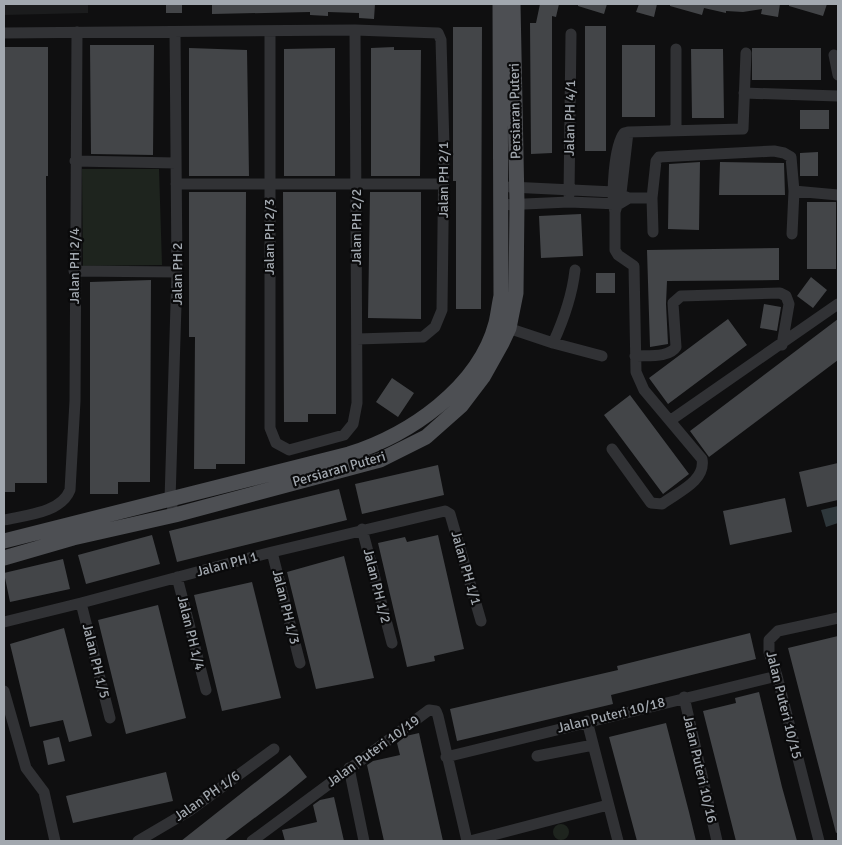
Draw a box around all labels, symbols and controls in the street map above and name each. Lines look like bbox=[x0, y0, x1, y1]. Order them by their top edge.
street label: Persiaran Puteri bbox=[506, 63, 524, 159]
street label: Jalan PH 4/1 bbox=[561, 80, 579, 156]
street label: Jalan PH 2/1 bbox=[435, 142, 452, 218]
street label: Jalan PH 2/2 bbox=[348, 189, 365, 265]
street label: Jalan PH 2/3 bbox=[261, 199, 278, 275]
street label: Jalan PH 2/4 bbox=[66, 227, 83, 304]
street label: Jalan PH 2 bbox=[169, 243, 186, 305]
street label: Persiaran Puteri bbox=[291, 448, 387, 490]
street label: Jalan PH 1/1 bbox=[447, 529, 485, 607]
street label: Jalan PH 1/2 bbox=[360, 547, 394, 625]
street label: Jalan PH 1 bbox=[194, 548, 260, 580]
street label: Jalan PH 1/3 bbox=[269, 568, 303, 646]
street label: Jalan PH 1/4 bbox=[174, 594, 209, 673]
street label: Jalan PH 1/5 bbox=[79, 622, 113, 700]
street label: Jalan Puteri 10/15 bbox=[762, 649, 806, 761]
street label: Jalan Puteri 10/18 bbox=[555, 693, 667, 737]
street label: Jalan Puteri 10/19 bbox=[323, 712, 423, 790]
street label: Jalan Puteri 10/16 bbox=[679, 713, 721, 825]
street label: Jalan PH 1/6 bbox=[171, 767, 243, 825]

